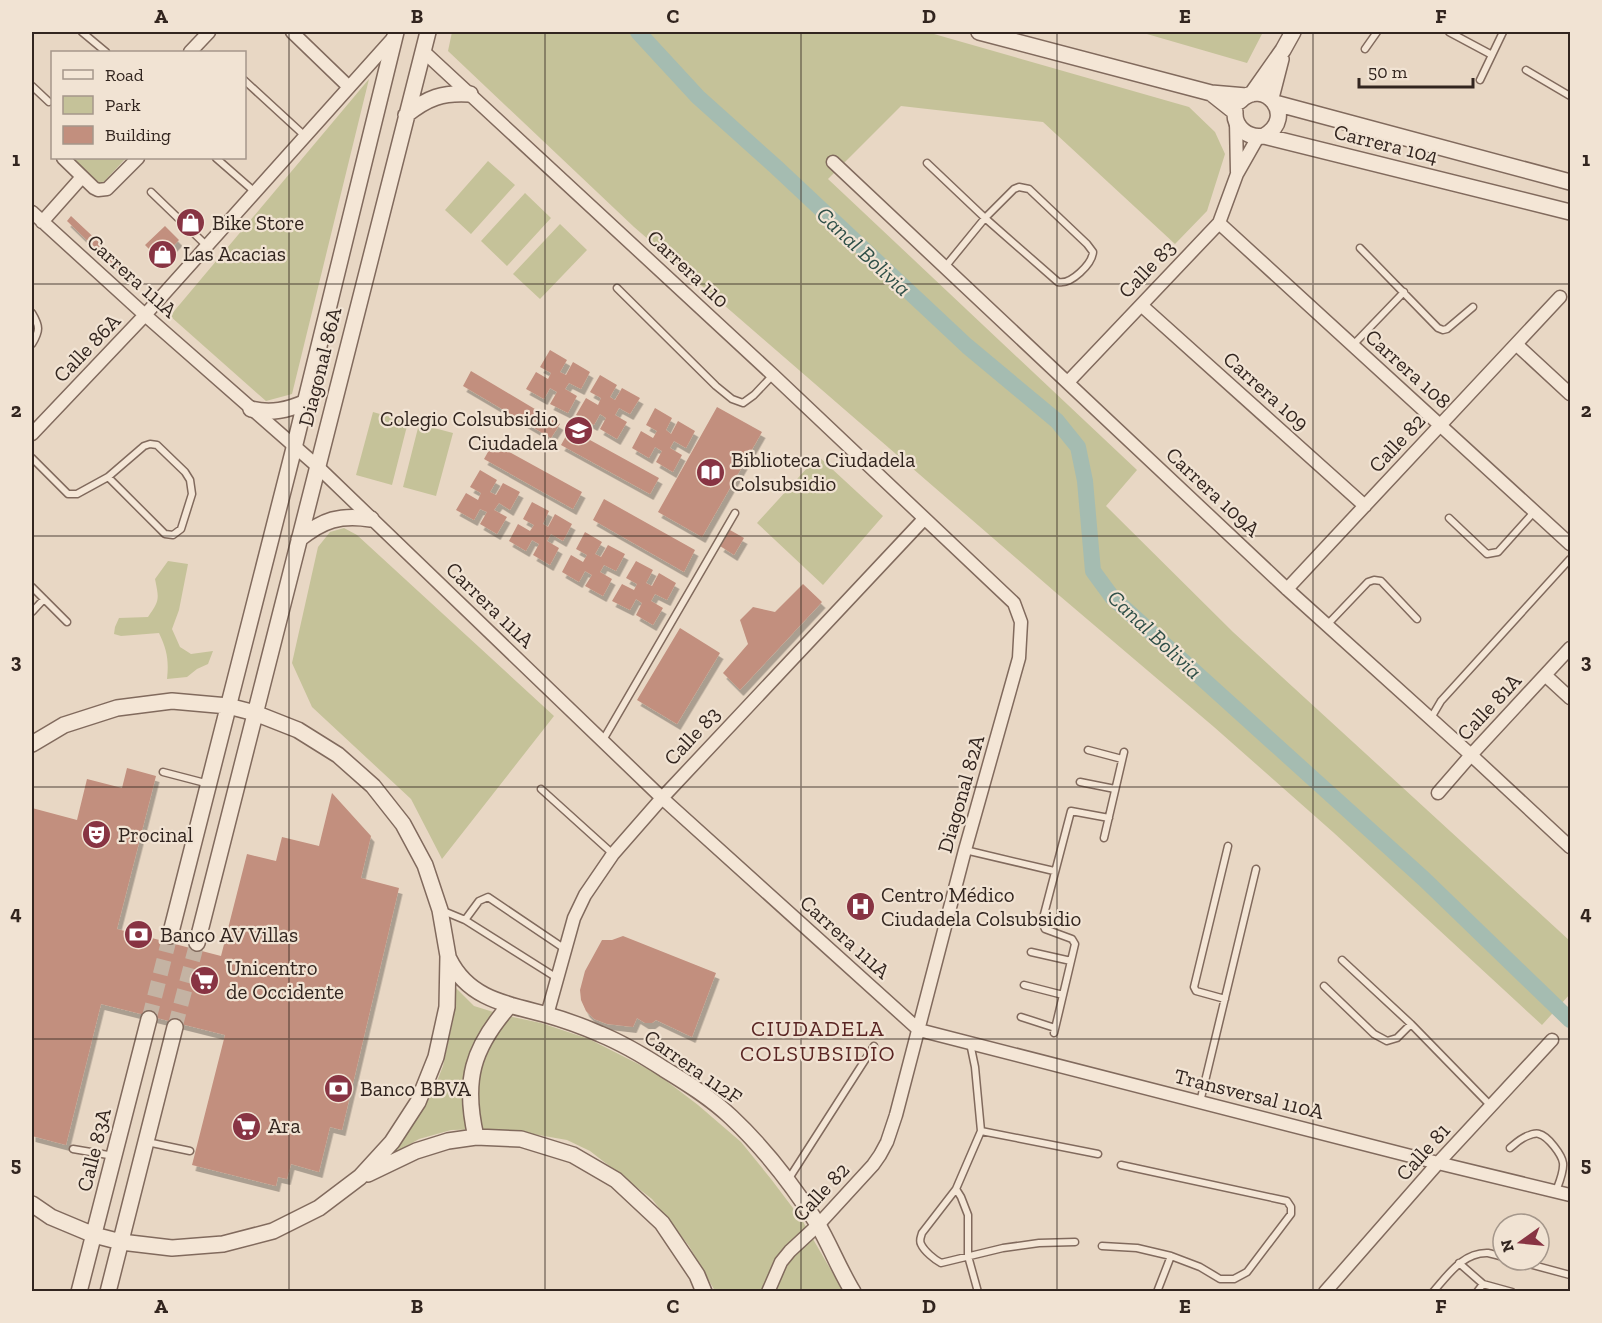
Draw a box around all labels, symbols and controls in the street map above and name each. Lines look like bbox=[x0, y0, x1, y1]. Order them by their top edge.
text: A bbox=[154, 4, 168, 28]
text: B bbox=[411, 4, 423, 28]
text: C bbox=[667, 4, 680, 28]
text: D bbox=[922, 4, 936, 28]
text: E bbox=[1179, 4, 1191, 28]
text: F bbox=[1435, 4, 1447, 28]
legend bbox=[51, 51, 246, 159]
scale bar bbox=[1359, 51, 1473, 89]
text: 50 m bbox=[1368, 61, 1408, 83]
text: Road bbox=[105, 64, 144, 86]
text: Park bbox=[105, 94, 141, 116]
street label: Carrera 104 bbox=[1331, 119, 1441, 169]
text: Building bbox=[105, 124, 171, 146]
text: 1 bbox=[12, 147, 20, 171]
text: 1 bbox=[1582, 147, 1590, 171]
water label: Canal Bolivia bbox=[811, 201, 916, 302]
shop icon: Bike Store bbox=[175, 207, 207, 239]
place label: Bike Store bbox=[212, 210, 304, 235]
street label: Carrera 110 bbox=[642, 224, 735, 313]
street label: Carrera 111A bbox=[82, 229, 183, 323]
street label: Calle 83 bbox=[1113, 234, 1180, 303]
shop icon: Las Acacias bbox=[146, 238, 178, 270]
place label: Las Acacias bbox=[183, 241, 286, 266]
street label: Diagonal 86A bbox=[293, 304, 346, 429]
street label: Calle 86A bbox=[48, 308, 126, 387]
street label: Carrera 108 bbox=[1360, 324, 1456, 414]
street label: Carrera 109 bbox=[1218, 346, 1314, 435]
text: 2 bbox=[11, 398, 22, 422]
text: 2 bbox=[1581, 398, 1592, 422]
place label: Colegio Colsubsidio Ciudadela bbox=[380, 406, 558, 455]
street label: Calle 82 bbox=[1363, 408, 1430, 477]
school or university icon: Colegio Colsubsidio Ciudadela bbox=[563, 415, 595, 447]
street label: Carrera 109A bbox=[1161, 442, 1266, 542]
place label: Biblioteca Ciudadela Colsubsidio bbox=[731, 447, 915, 496]
library icon: Biblioteca Ciudadela Colsubsidio bbox=[694, 456, 726, 488]
street label: Carrera 111A bbox=[441, 556, 540, 653]
water label: Canal Bolivia bbox=[1102, 584, 1207, 685]
text: 3 bbox=[11, 649, 22, 673]
text: 3 bbox=[1581, 649, 1592, 673]
street label: Calle 81A bbox=[1451, 668, 1526, 745]
street label: Calle 83 bbox=[658, 701, 725, 770]
street label: Diagonal 82A bbox=[932, 732, 989, 856]
theatre icon: Procinal bbox=[81, 819, 113, 851]
place label: Procinal bbox=[118, 822, 193, 847]
place label: Centro Médico Ciudadela Colsubsidio bbox=[881, 882, 1081, 931]
street label: Carrera 111A bbox=[795, 890, 896, 984]
hospital icon: Centro Médico Ciudadela Colsubsidio bbox=[844, 891, 876, 923]
text: 4 bbox=[10, 901, 22, 925]
text: 4 bbox=[1580, 901, 1592, 925]
bank icon: Banco AV Villas bbox=[123, 919, 155, 951]
place label: Banco AV Villas bbox=[160, 922, 298, 947]
place label: Unicentro de Occidente bbox=[226, 955, 344, 1004]
supermarket icon: Unicentro de Occidente bbox=[189, 964, 221, 996]
district label: CIUDADELA COLSUBSIDIO bbox=[740, 1015, 896, 1067]
street label: Carrera 112F bbox=[640, 1024, 747, 1110]
street label: Transversal 110A bbox=[1172, 1063, 1327, 1124]
bank icon: Banco BBVA bbox=[323, 1073, 355, 1105]
place label: Banco BBVA bbox=[360, 1076, 471, 1101]
street label: Calle 83A bbox=[71, 1105, 116, 1194]
supermarket icon: Ara bbox=[231, 1110, 263, 1142]
place label: Ara bbox=[268, 1113, 301, 1138]
street label: Calle 81 bbox=[1390, 1118, 1455, 1186]
text: 5 bbox=[11, 1152, 21, 1176]
text: 5 bbox=[1581, 1152, 1591, 1176]
street label: Calle 82 bbox=[787, 1157, 854, 1226]
north arrow bbox=[1491, 1212, 1551, 1272]
text: N bbox=[1496, 1237, 1518, 1254]
text: A bbox=[154, 1294, 168, 1318]
text: B bbox=[411, 1294, 423, 1318]
text: C bbox=[667, 1294, 680, 1318]
text: D bbox=[922, 1294, 936, 1318]
text: E bbox=[1179, 1294, 1191, 1318]
text: F bbox=[1435, 1294, 1447, 1318]

